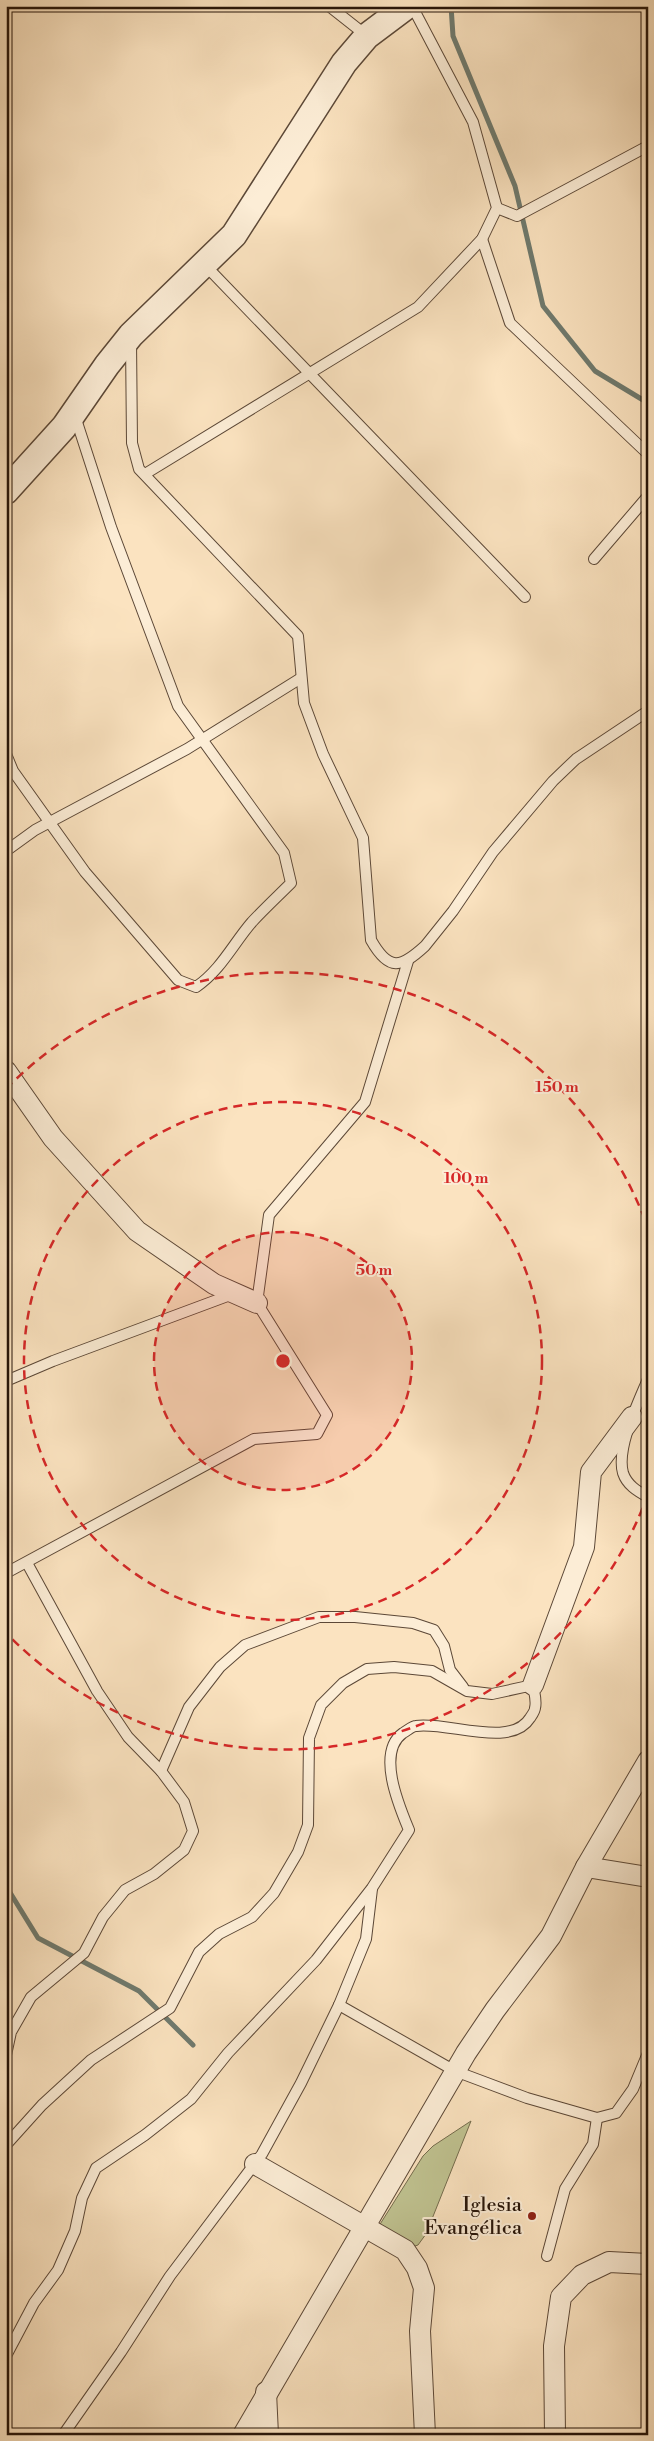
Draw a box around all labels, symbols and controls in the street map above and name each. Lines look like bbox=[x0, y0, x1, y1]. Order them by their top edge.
text: 150 m bbox=[535, 1078, 579, 1097]
text: 100 m bbox=[444, 1169, 489, 1188]
text: 50 m bbox=[356, 1261, 392, 1280]
centre of rings bbox=[274, 1352, 292, 1370]
place label: Iglesia Evangélica bbox=[424, 2193, 523, 2241]
marker: Iglesia Evangélica bbox=[526, 2210, 538, 2222]

